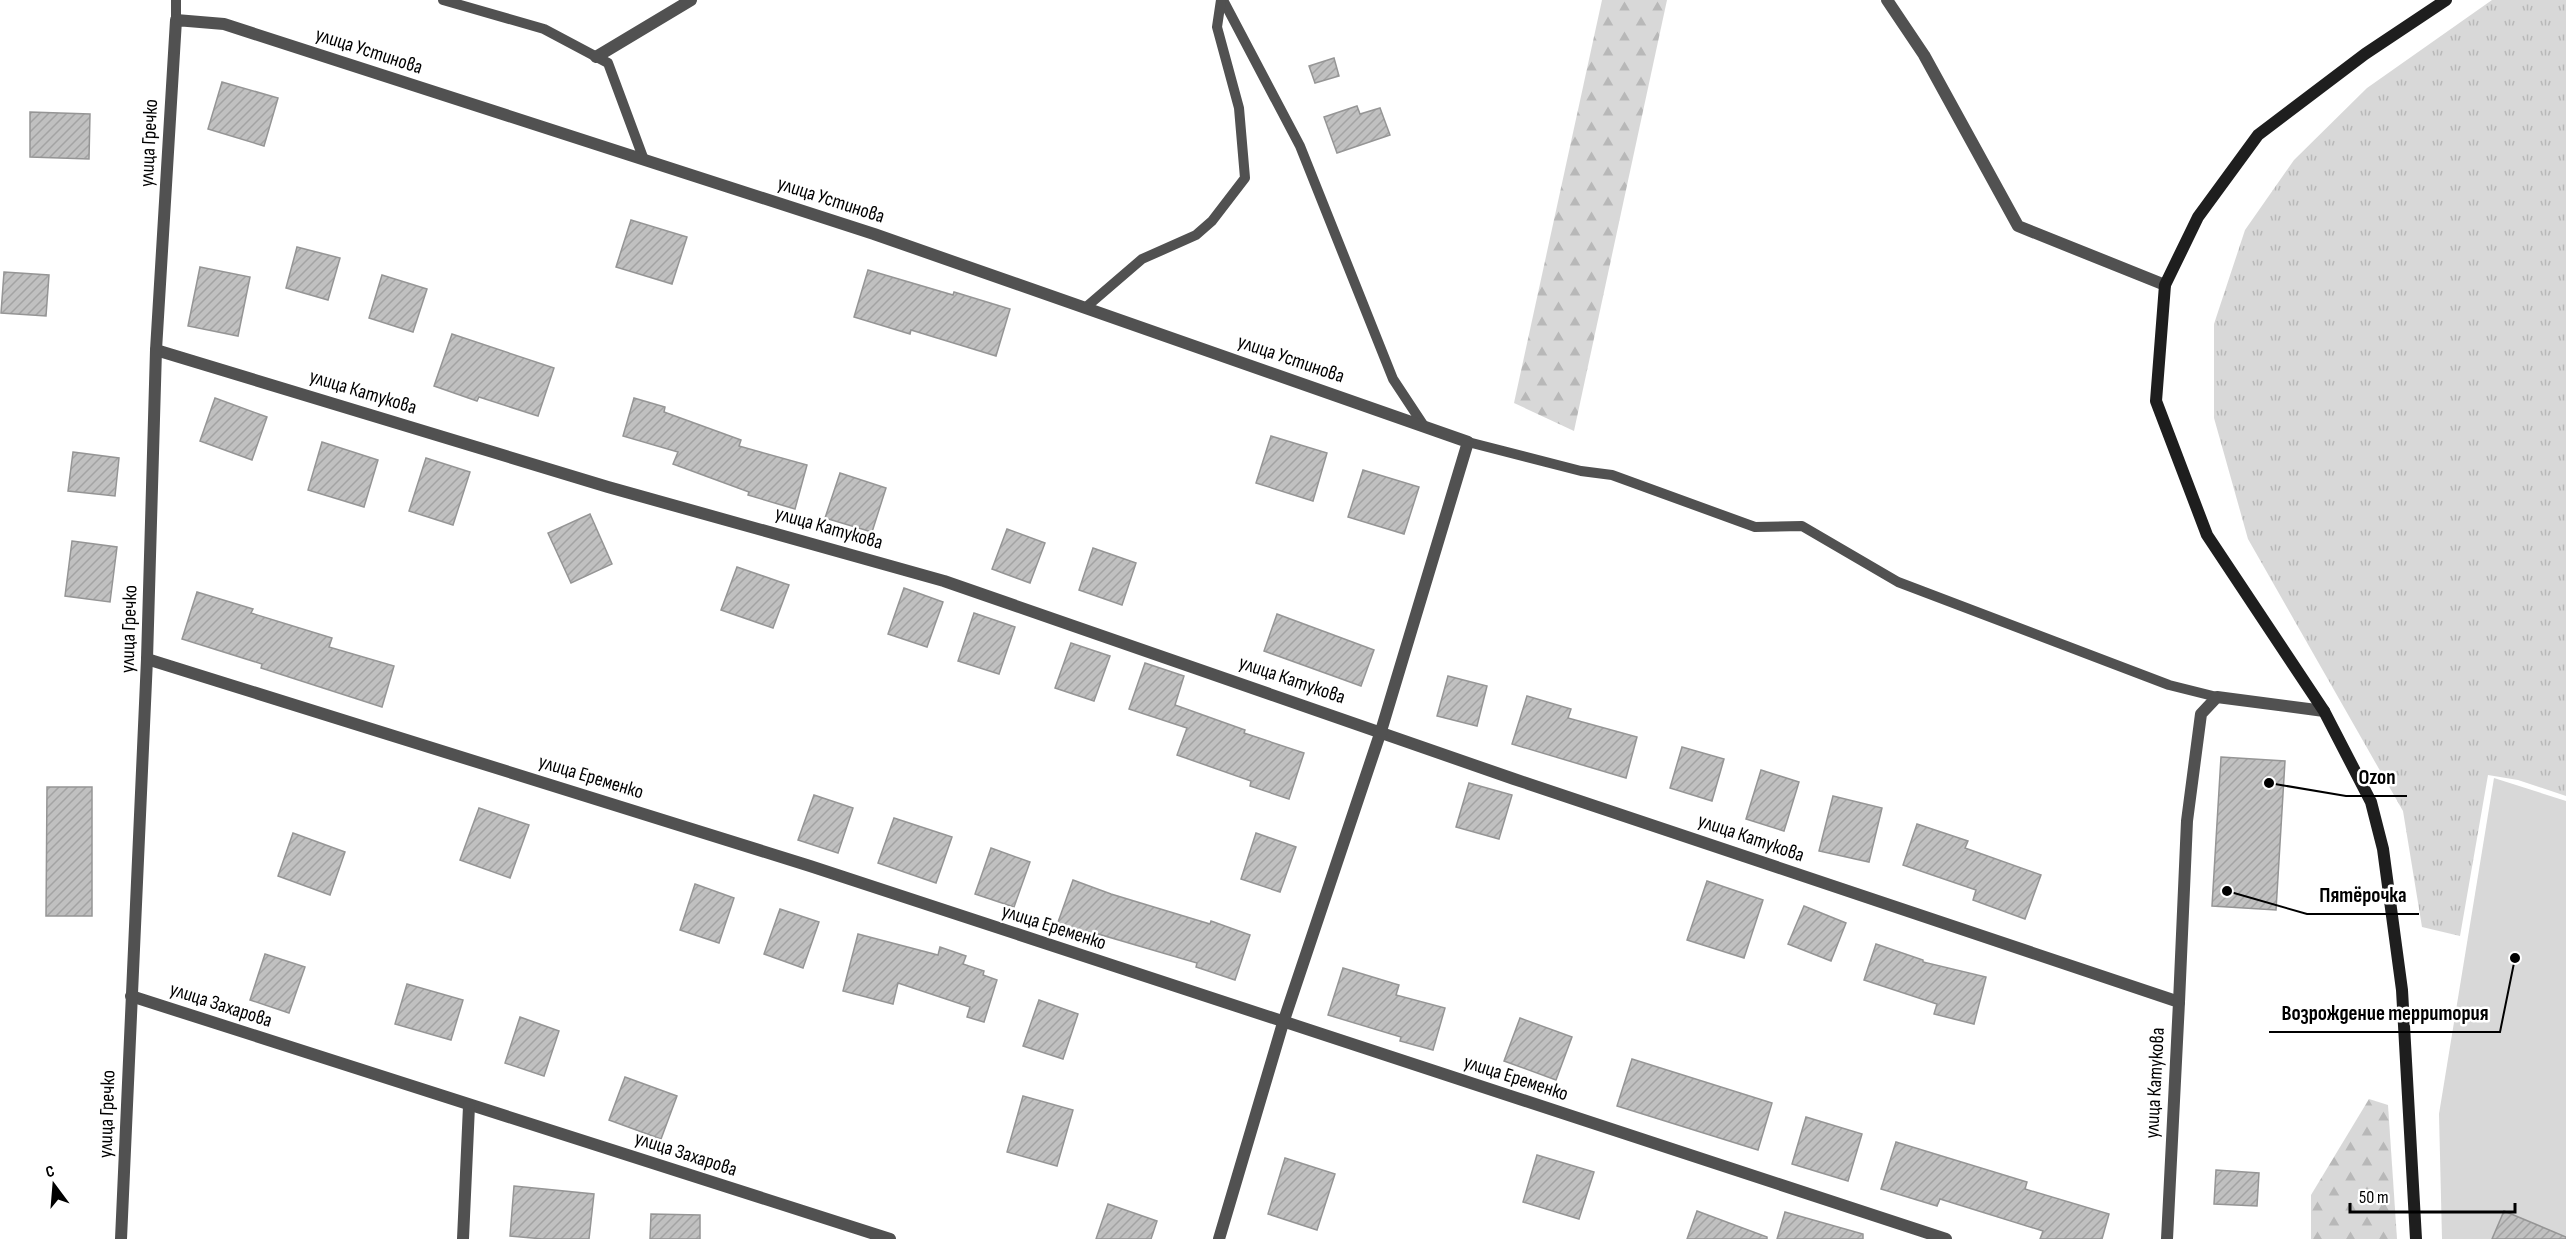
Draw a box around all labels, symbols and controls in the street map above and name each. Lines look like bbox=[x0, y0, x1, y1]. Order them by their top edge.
street label: улица Устинова bbox=[312, 22, 426, 80]
street label: улица Гречко bbox=[135, 98, 163, 188]
street label: улица Устинова bbox=[774, 171, 888, 229]
street label: улица Устинова bbox=[1234, 330, 1348, 388]
street label: улица Катукова bbox=[306, 364, 420, 420]
street label: улица Катукова bbox=[772, 501, 886, 555]
street label: улица Гречко bbox=[115, 585, 143, 673]
street label: улица Катукова bbox=[1236, 651, 1348, 709]
street label: улица Еременко bbox=[536, 750, 646, 804]
callout: Ozon bbox=[2346, 757, 2407, 796]
text: Ozon bbox=[2358, 765, 2396, 790]
street label: улица Катукова bbox=[1695, 809, 1807, 867]
callout: Пятёрочка bbox=[2307, 875, 2419, 914]
text: Пятёрочка bbox=[2319, 883, 2407, 908]
street label: улица Еременко bbox=[999, 899, 1109, 955]
street label: улица Захарова bbox=[167, 977, 275, 1033]
callout: Возрождение территория bbox=[2269, 993, 2500, 1032]
text: Возрождение территория bbox=[2281, 1001, 2489, 1026]
street label: улица Катукова bbox=[2140, 1027, 2170, 1139]
street label: улица Еременко bbox=[1461, 1050, 1571, 1106]
street label: улица Гречко bbox=[93, 1070, 121, 1158]
street label: улица Захарова bbox=[632, 1126, 740, 1182]
north arrow bbox=[24, 1155, 84, 1215]
text: С bbox=[44, 1162, 57, 1182]
scale bar bbox=[2350, 1176, 2515, 1214]
text: 50 m bbox=[2359, 1187, 2389, 1208]

